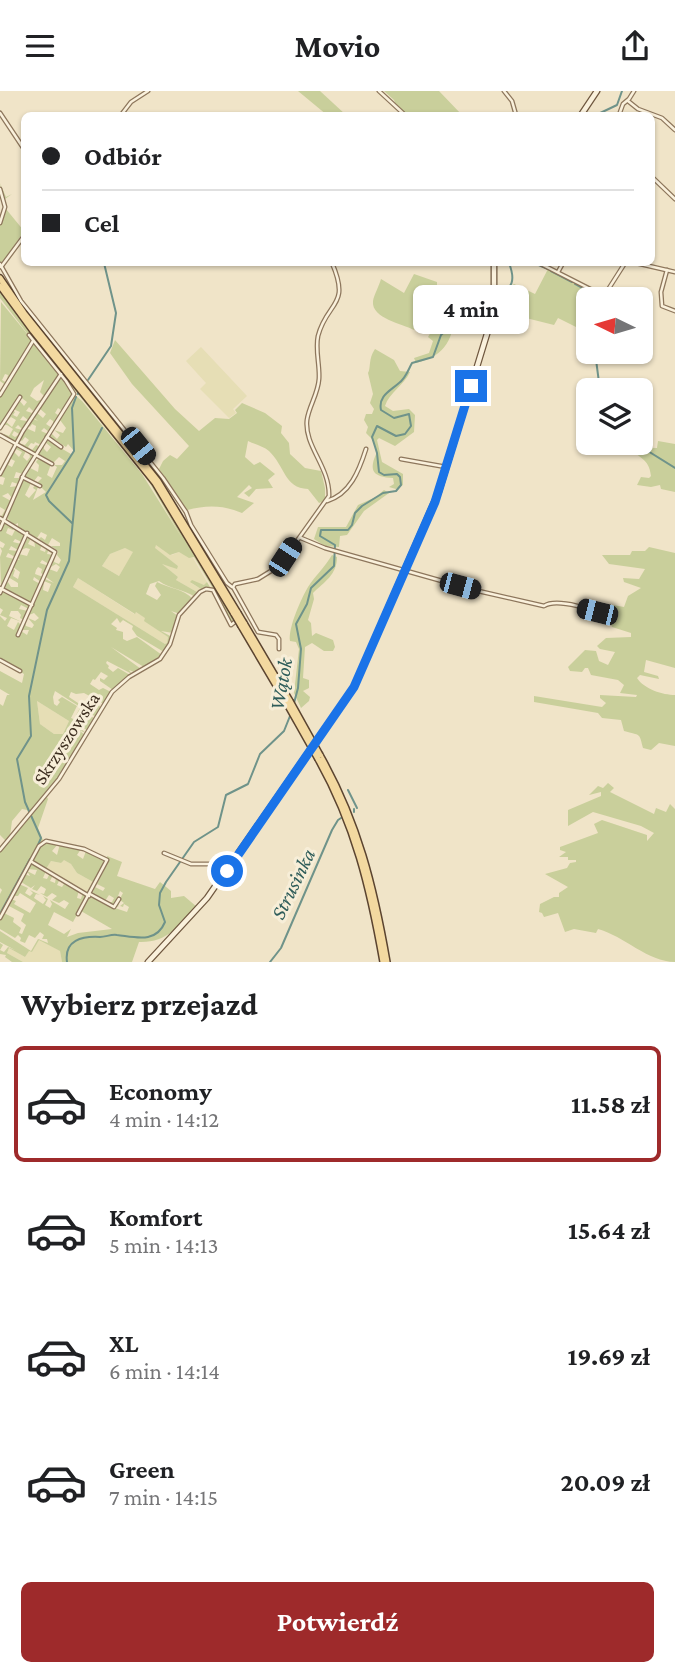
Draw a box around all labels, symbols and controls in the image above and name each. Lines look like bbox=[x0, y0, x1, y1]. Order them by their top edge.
icon: menu bbox=[21, 27, 59, 65]
icon: share bbox=[616, 27, 654, 65]
text: Movio bbox=[295, 28, 381, 64]
text: Odbiór bbox=[84, 142, 162, 171]
text: Cel bbox=[84, 209, 119, 238]
callout: 4 min bbox=[413, 285, 529, 334]
north arrow bbox=[576, 287, 653, 364]
map controls bbox=[576, 287, 653, 455]
text: 4 min bbox=[443, 296, 499, 322]
route end bbox=[455, 370, 487, 402]
button: layers bbox=[576, 378, 653, 455]
car bbox=[117, 423, 160, 469]
car bbox=[265, 534, 306, 580]
car bbox=[437, 570, 484, 602]
car bbox=[575, 597, 620, 627]
water label: Wątok bbox=[265, 655, 298, 712]
street label: Skrzyszowska bbox=[29, 688, 104, 788]
water label: Strusinka bbox=[266, 845, 320, 923]
route start bbox=[211, 855, 243, 887]
text: Wybierz przejazd bbox=[21, 986, 258, 1022]
icon: car bbox=[25, 1073, 88, 1136]
text: Economy bbox=[109, 1077, 212, 1106]
text: 11.58 zł bbox=[571, 1090, 650, 1119]
text: 4 min · 14:12 bbox=[109, 1106, 219, 1132]
icon: car bbox=[25, 1199, 88, 1262]
text: Komfort bbox=[109, 1203, 202, 1232]
text: 15.64 zł bbox=[568, 1216, 650, 1245]
text: 5 min · 14:13 bbox=[109, 1232, 218, 1258]
icon: car bbox=[25, 1325, 88, 1388]
text: XL bbox=[109, 1329, 138, 1358]
text: 19.69 zł bbox=[568, 1342, 650, 1371]
text: 6 min · 14:14 bbox=[109, 1358, 220, 1384]
icon: car bbox=[25, 1451, 88, 1514]
text: Green bbox=[109, 1455, 175, 1484]
text: 20.09 zł bbox=[561, 1468, 650, 1497]
text: 7 min · 14:15 bbox=[109, 1484, 218, 1510]
button: Potwierdź bbox=[21, 1582, 654, 1662]

